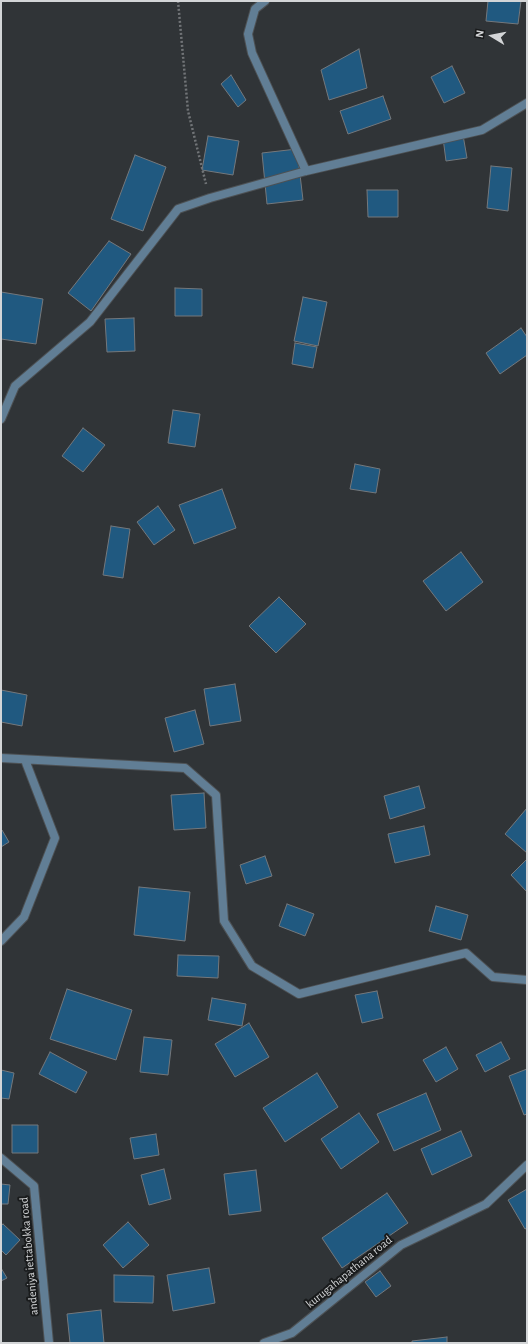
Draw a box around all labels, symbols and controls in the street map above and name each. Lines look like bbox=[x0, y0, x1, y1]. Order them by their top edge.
north arrow bbox=[472, 16, 512, 56]
text: N bbox=[474, 29, 486, 39]
street label: andeniya iettabokka road bbox=[17, 1196, 41, 1316]
street label: kurugahapathana road bbox=[303, 1233, 395, 1311]

